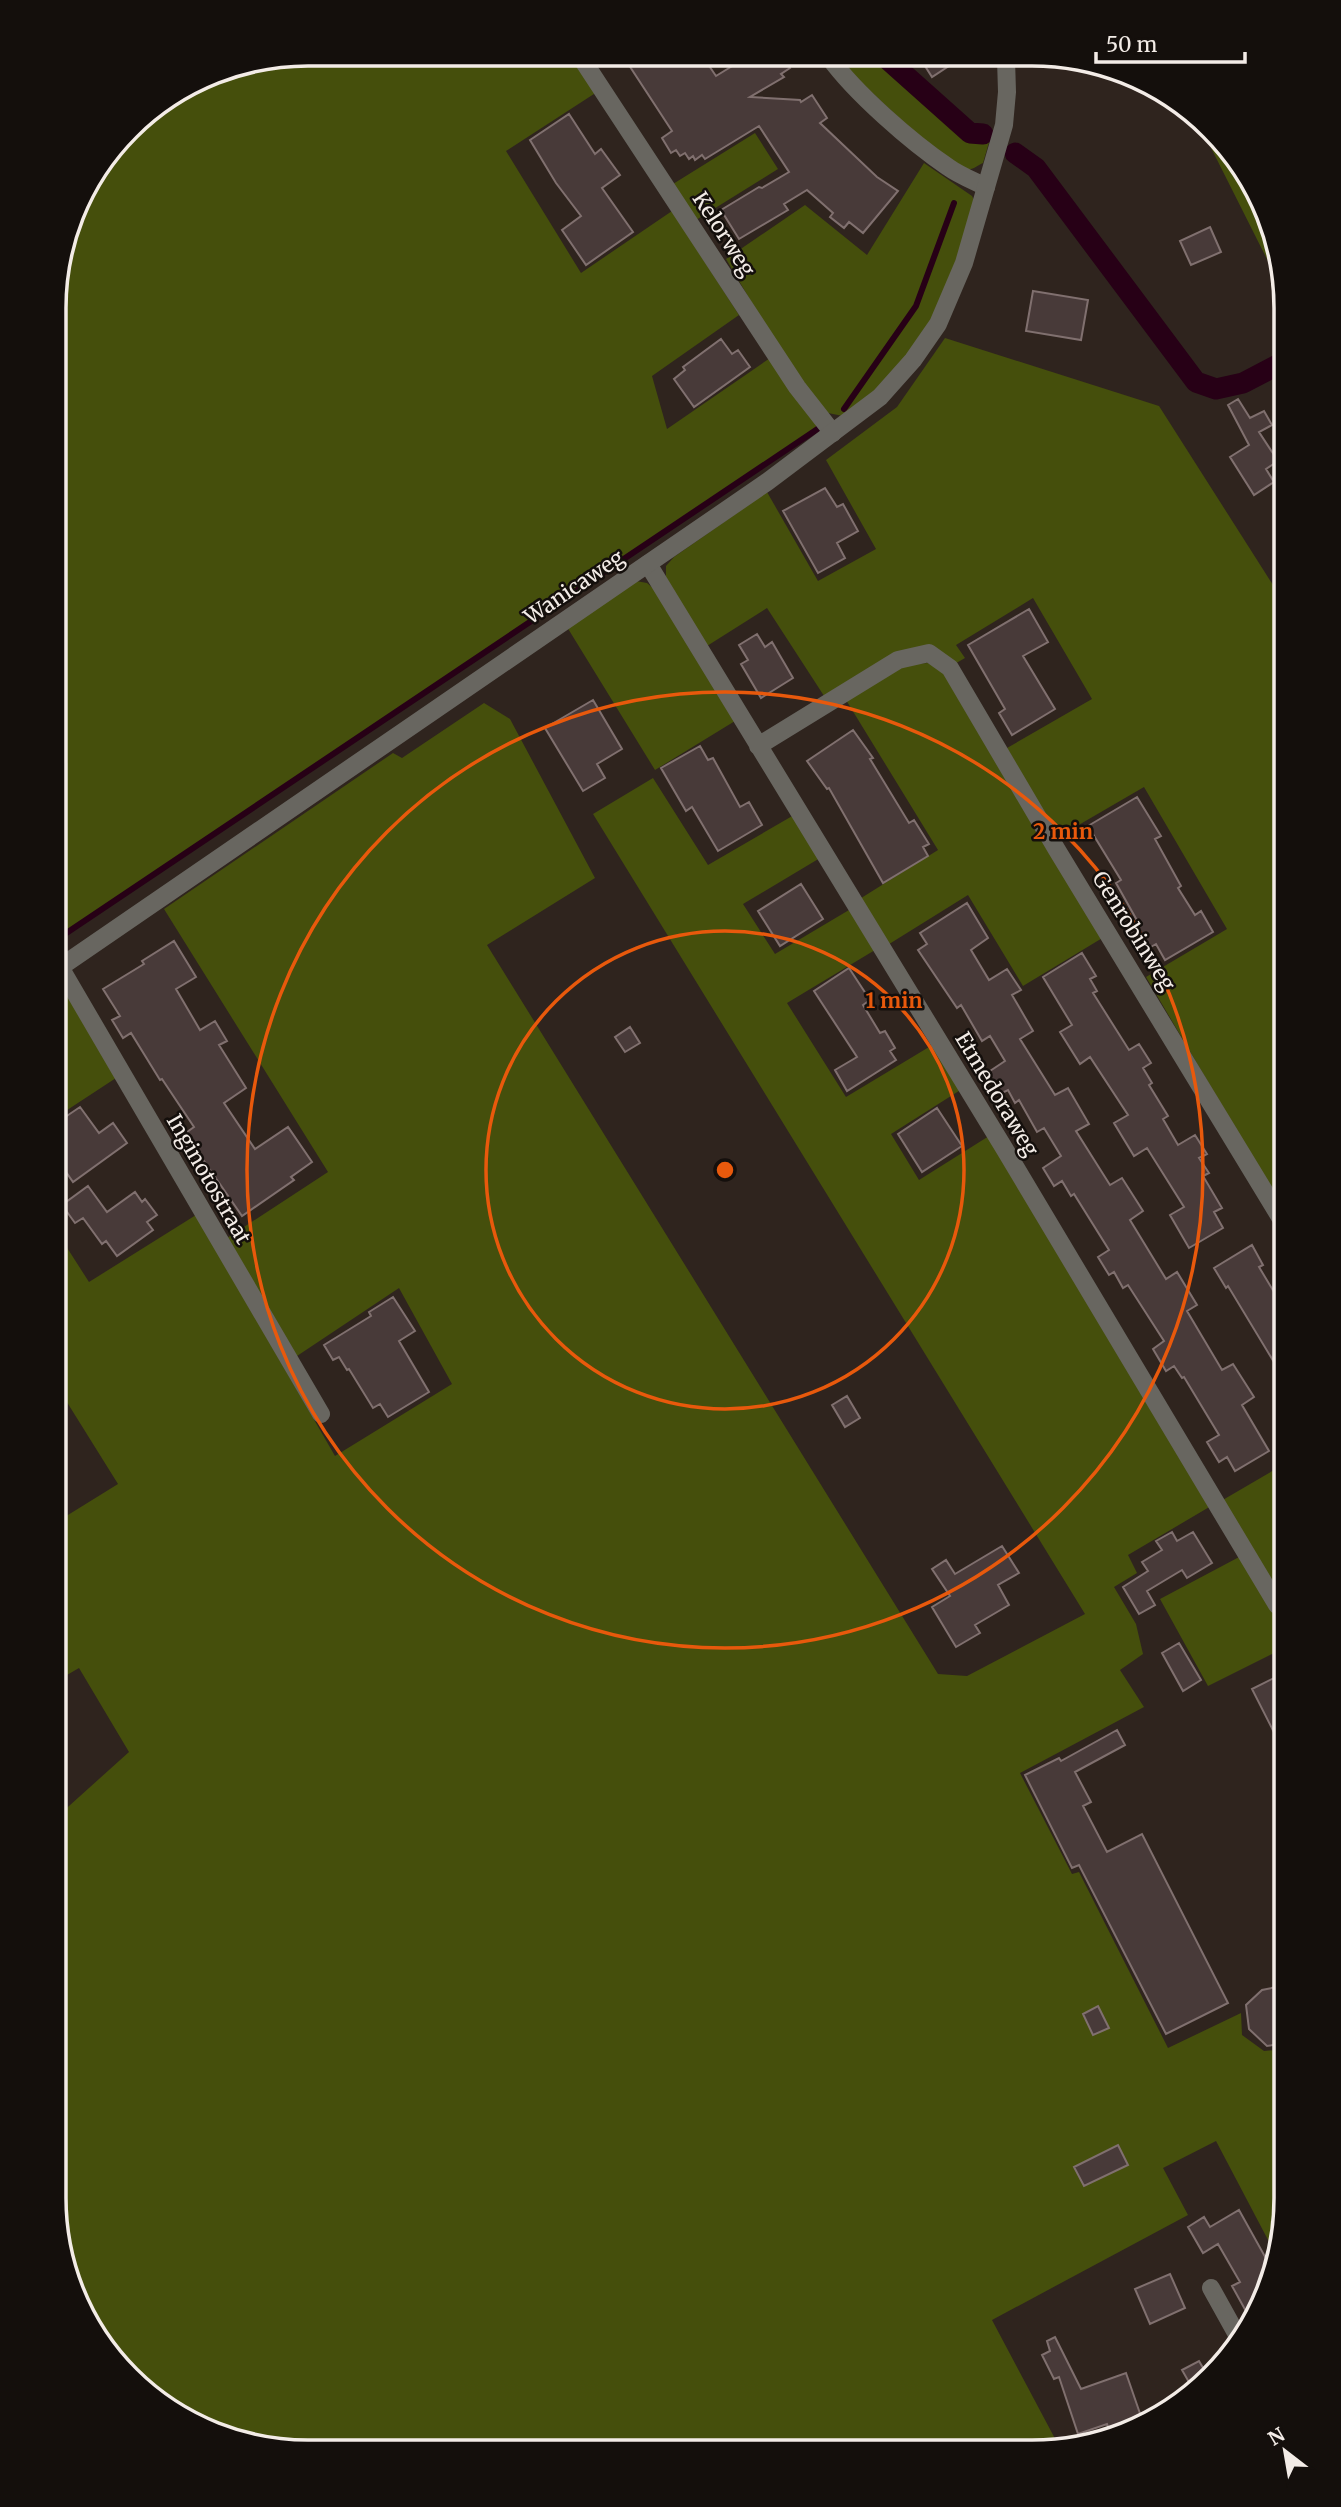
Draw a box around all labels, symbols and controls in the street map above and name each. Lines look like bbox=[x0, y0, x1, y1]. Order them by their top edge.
scale bar bbox=[1096, 21, 1245, 65]
text: 50 m bbox=[1106, 31, 1157, 58]
street label: Kelorweg bbox=[687, 187, 761, 282]
street label: Wanicaweg bbox=[518, 543, 629, 631]
text: 2 min bbox=[1033, 818, 1093, 845]
street label: Genrobinweg bbox=[1087, 866, 1182, 996]
text: 1 min bbox=[865, 987, 923, 1014]
street label: Etmedoraweg bbox=[949, 1027, 1045, 1161]
street label: Inginotostraat bbox=[161, 1109, 257, 1249]
centre of rings bbox=[713, 1158, 737, 1182]
north arrow bbox=[1250, 2416, 1320, 2486]
text: N bbox=[1264, 2422, 1289, 2451]

